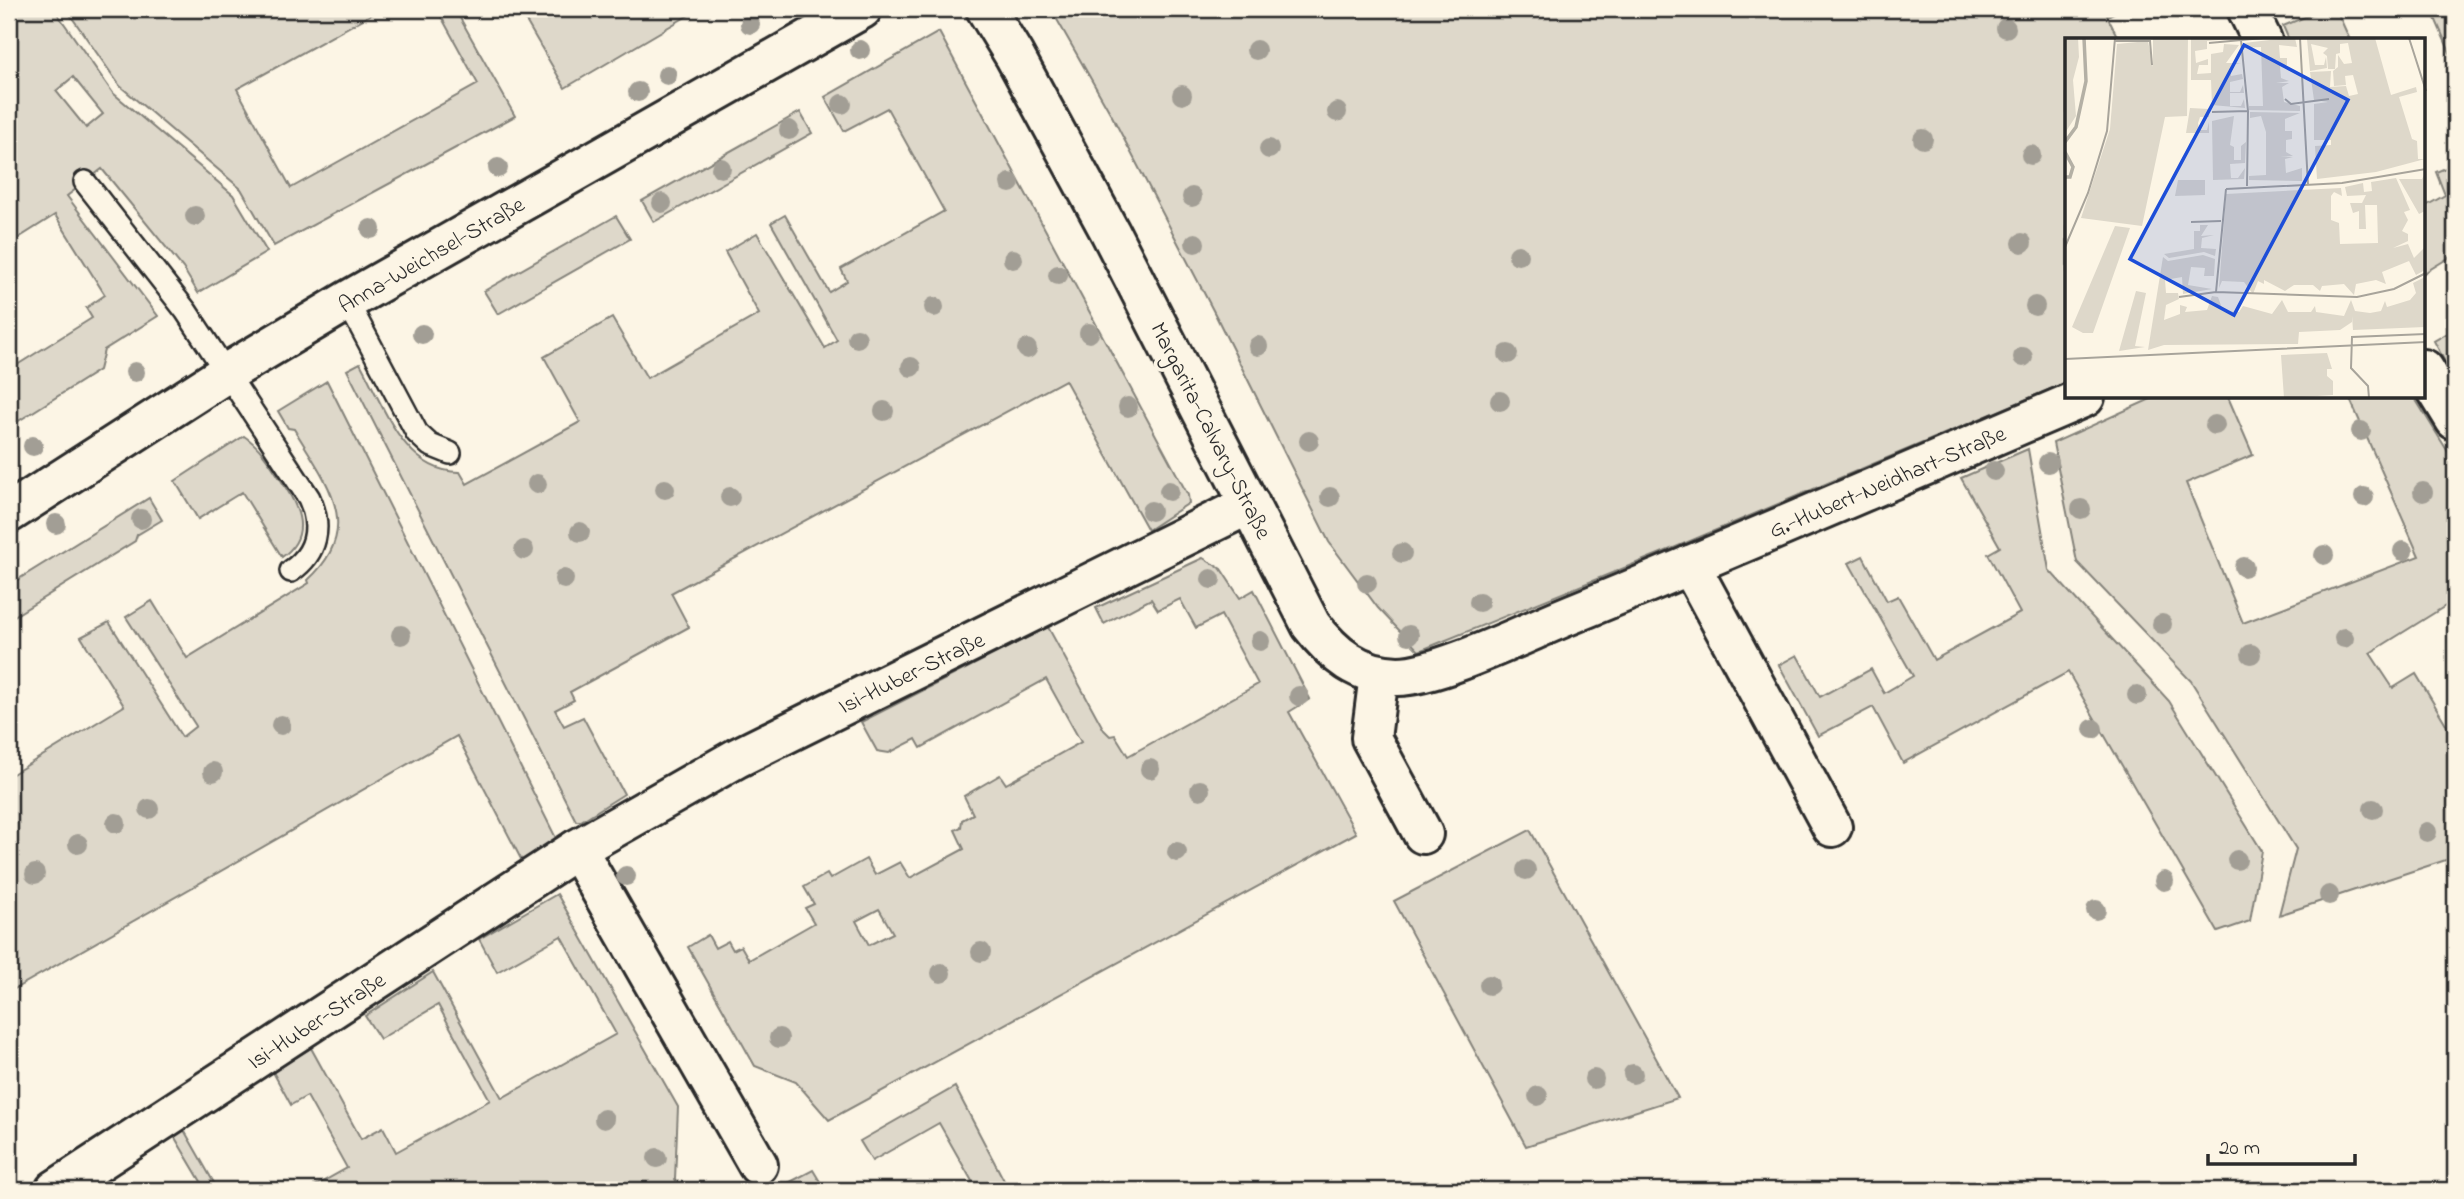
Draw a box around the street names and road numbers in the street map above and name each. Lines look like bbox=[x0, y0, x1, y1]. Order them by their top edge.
street label: Anna-Weichsel-Straße bbox=[333, 189, 532, 323]
street label: Margarita-Calvary-Straße bbox=[1139, 317, 1279, 547]
street label: G.-Hubert-Neidhart-Straße bbox=[1765, 418, 2012, 548]
street label: Isi-Huber-Straße bbox=[833, 624, 991, 724]
street label: Isi-Huber-Straße bbox=[242, 965, 394, 1079]

